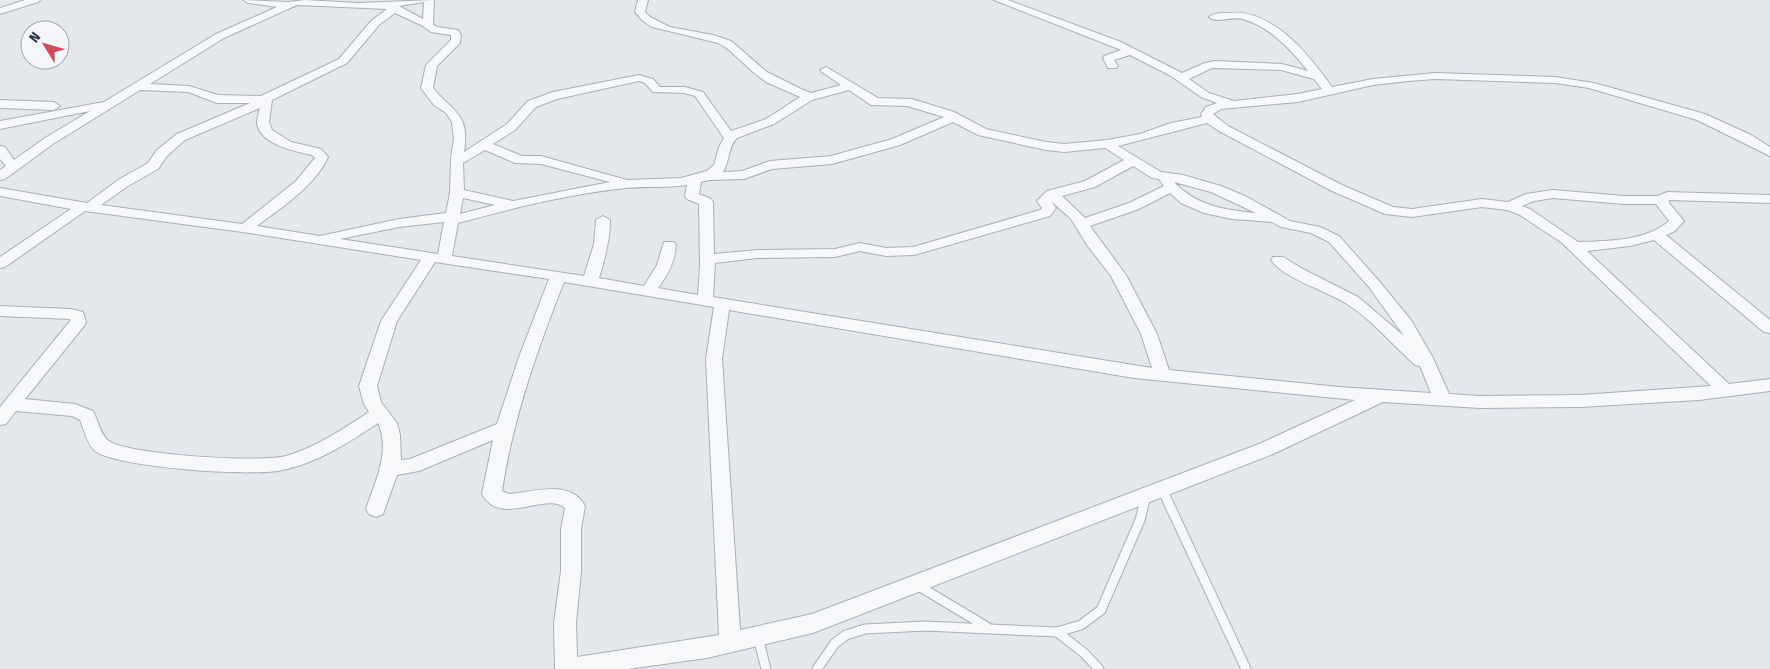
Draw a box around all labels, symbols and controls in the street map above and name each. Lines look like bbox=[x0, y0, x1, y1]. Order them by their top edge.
north arrow bbox=[20, 20, 70, 70]
text: N bbox=[26, 29, 44, 46]

